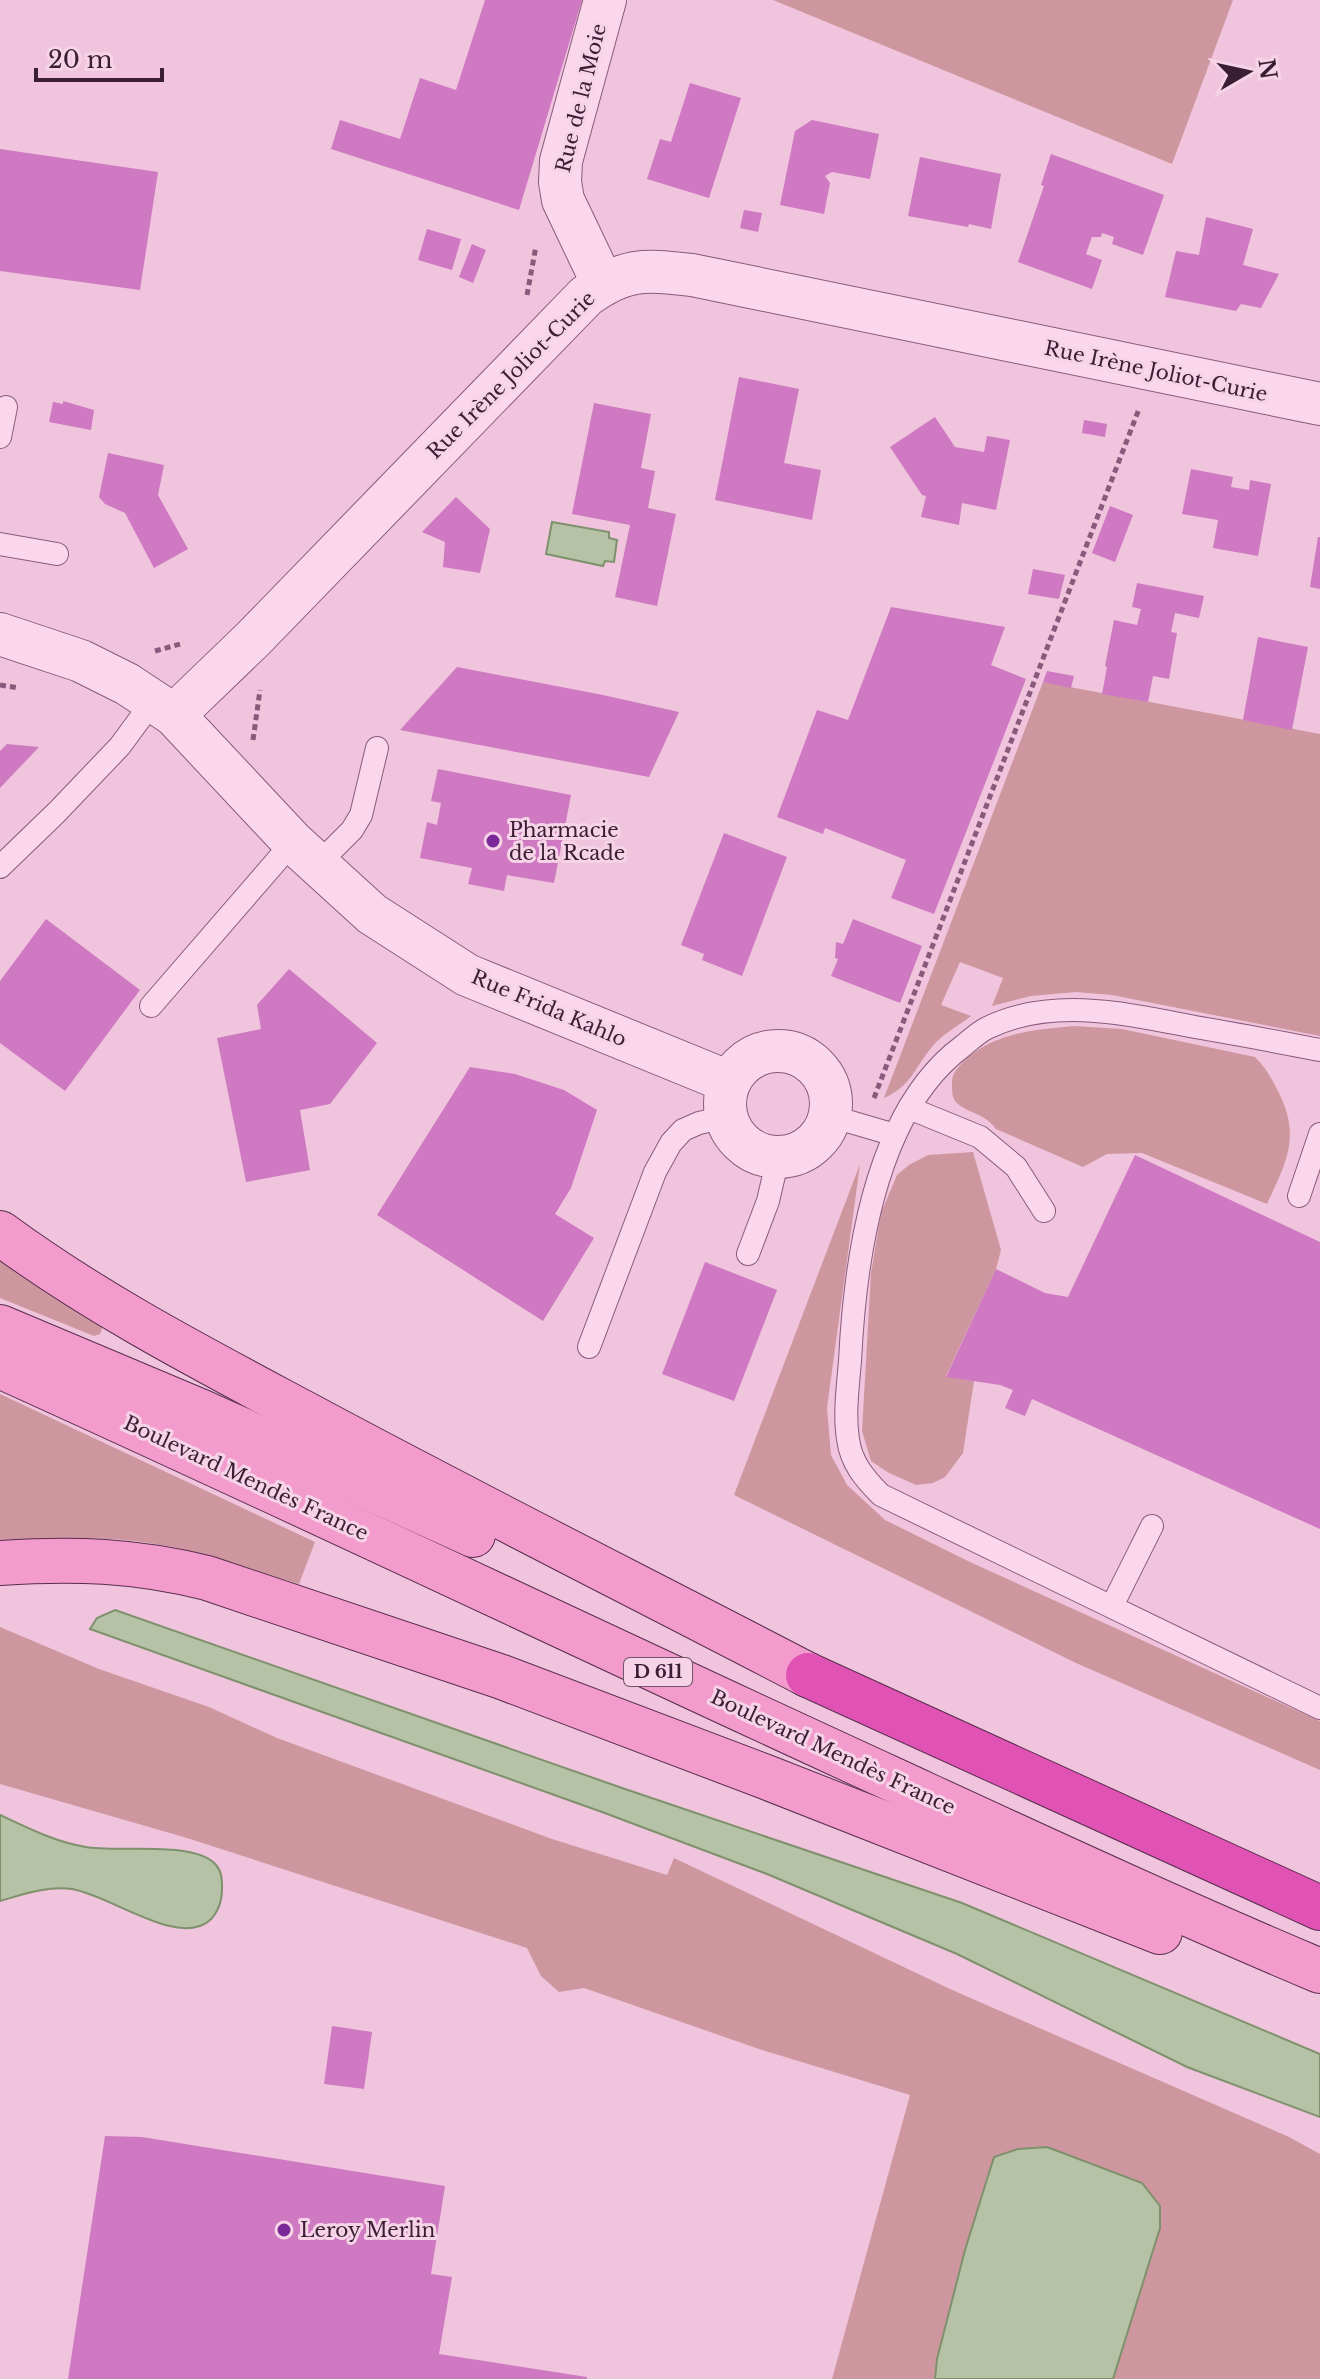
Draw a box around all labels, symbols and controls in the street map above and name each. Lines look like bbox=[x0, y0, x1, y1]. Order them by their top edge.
street label: Rue de la Moie bbox=[551, 21, 611, 175]
scale bar bbox=[36, 32, 162, 82]
north arrow bbox=[1208, 32, 1288, 112]
text: 20 m bbox=[48, 45, 113, 74]
text: N bbox=[1252, 57, 1282, 82]
street label: Rue Irène Joliot-Curie bbox=[422, 286, 600, 464]
street label: Rue Irène Joliot-Curie bbox=[1042, 336, 1270, 406]
place label: Pharmacie de la Rcade bbox=[509, 818, 625, 865]
marker: Pharmacie de la Rcade bbox=[484, 832, 502, 850]
street label: Rue Frida Kahlo bbox=[468, 965, 630, 1051]
street label: Boulevard Mendès France bbox=[120, 1411, 372, 1545]
road number: D 611 bbox=[624, 1658, 692, 1686]
street label: Boulevard Mendès France bbox=[707, 1685, 959, 1819]
place label: Leroy Merlin bbox=[300, 2218, 436, 2242]
marker: Leroy Merlin bbox=[275, 2221, 293, 2239]

